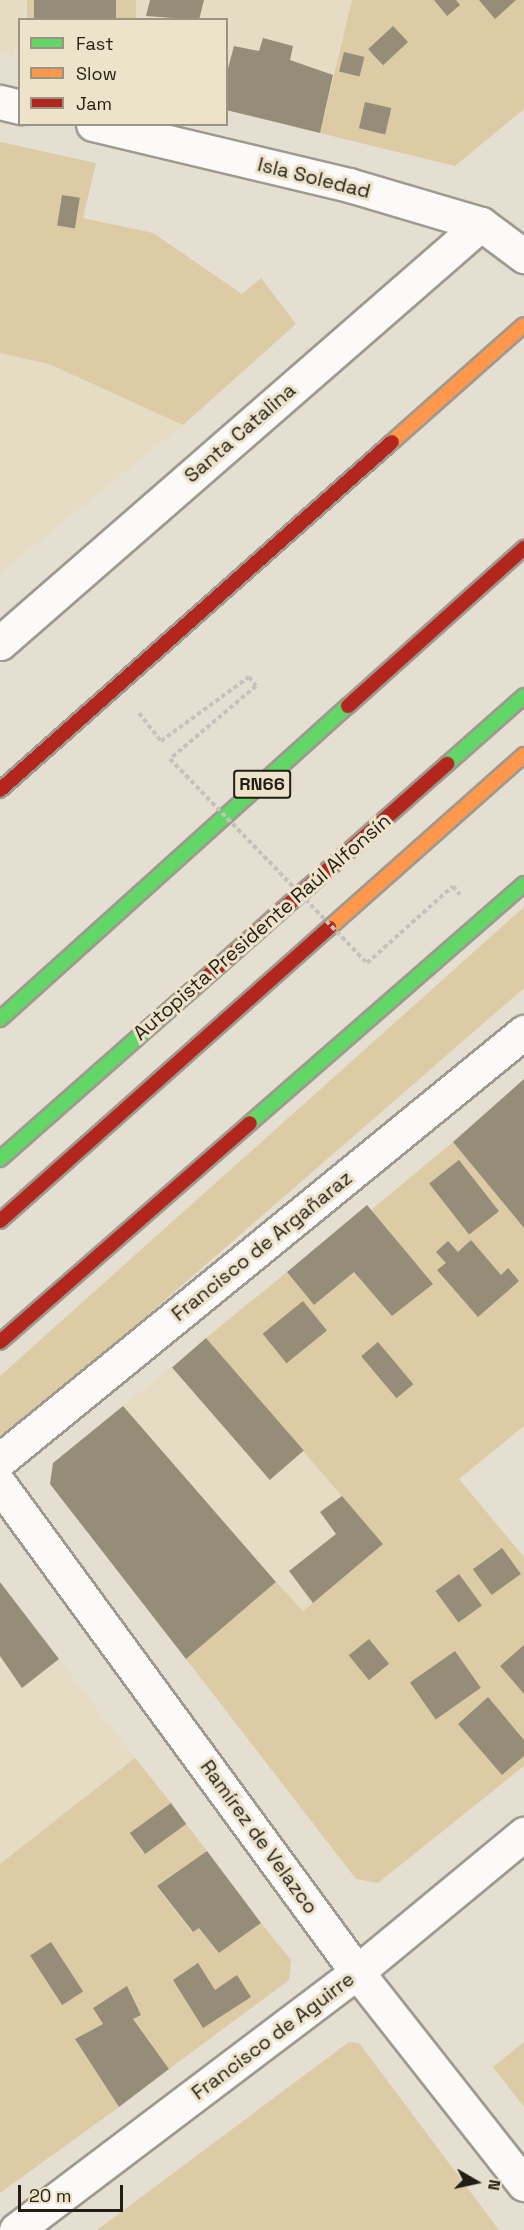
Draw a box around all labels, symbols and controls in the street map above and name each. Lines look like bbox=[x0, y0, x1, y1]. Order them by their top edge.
legend bbox=[18, 18, 228, 126]
text: Fast bbox=[76, 32, 113, 55]
text: Slow bbox=[76, 62, 117, 85]
text: Jam bbox=[76, 92, 112, 115]
street label: Isla Soledad bbox=[255, 152, 373, 204]
street label: Santa Catalina bbox=[180, 378, 300, 488]
road number: RN66 bbox=[232, 769, 292, 799]
street label: Autopista Presidente Raúl Alfonsín bbox=[128, 809, 396, 1045]
street label: Francisco de Argañaraz bbox=[167, 1166, 357, 1326]
street label: Ramírez de Velazco bbox=[195, 1755, 323, 1919]
street label: Francisco de Aguirre bbox=[187, 1967, 359, 2105]
north arrow bbox=[446, 2152, 506, 2212]
scale bar bbox=[21, 2173, 126, 2211]
text: N bbox=[483, 2178, 505, 2192]
text: 20 m bbox=[29, 2184, 72, 2207]

